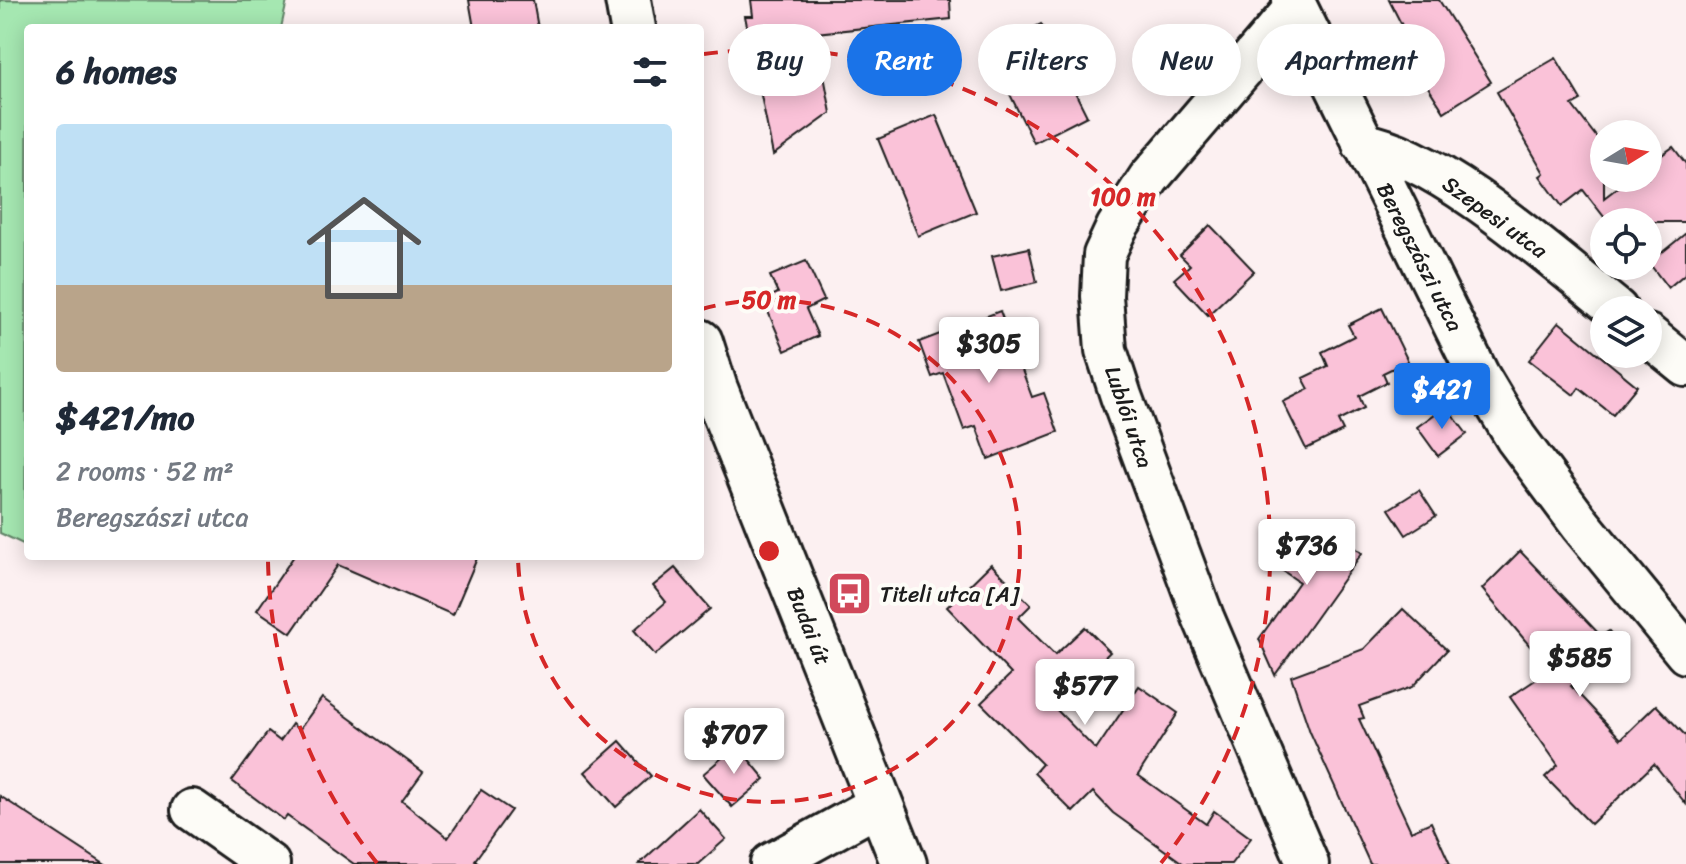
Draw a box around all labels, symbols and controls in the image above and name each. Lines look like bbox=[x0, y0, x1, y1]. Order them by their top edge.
chip: Buy bbox=[728, 24, 831, 96]
chip: Rent bbox=[847, 24, 962, 96]
chip: Filters bbox=[978, 24, 1116, 96]
chip: New bbox=[1132, 24, 1241, 96]
chip: Apartment bbox=[1257, 24, 1445, 96]
text: 6 homes bbox=[56, 42, 177, 102]
icon: filters bbox=[628, 50, 672, 94]
north arrow bbox=[1590, 120, 1662, 192]
map controls bbox=[1590, 120, 1662, 368]
street label: Szepesi utca bbox=[1434, 165, 1557, 269]
icon: home bbox=[292, 176, 436, 320]
text: 100 m bbox=[1090, 176, 1156, 218]
street label: Beregszászi utca bbox=[1366, 176, 1474, 338]
button: locate bbox=[1590, 208, 1662, 280]
text: 50 m bbox=[742, 279, 797, 321]
button: layers bbox=[1590, 296, 1662, 368]
pin: $305 bbox=[942, 317, 1036, 385]
text: $305 bbox=[957, 320, 1021, 366]
street label: Lublói utca bbox=[1093, 361, 1165, 473]
pin: $421 bbox=[1395, 363, 1489, 431]
text: $421 bbox=[1412, 366, 1472, 412]
text: $421/mo bbox=[56, 388, 195, 448]
text: 2 rooms · 52 m² bbox=[56, 448, 234, 494]
text: Beregszászi utca bbox=[56, 494, 249, 540]
pin: $736 bbox=[1260, 519, 1354, 587]
text: $736 bbox=[1276, 522, 1338, 568]
centre of rings bbox=[755, 537, 783, 565]
bus stop icon: Titeli utca [A] bbox=[825, 570, 873, 618]
place label: Titeli utca [A] bbox=[880, 575, 1020, 614]
street label: Budai út bbox=[776, 581, 842, 671]
pin: $585 bbox=[1533, 631, 1627, 699]
text: $585 bbox=[1548, 634, 1612, 680]
pin: $577 bbox=[1038, 659, 1132, 727]
text: $577 bbox=[1053, 662, 1117, 708]
pin: $707 bbox=[687, 708, 781, 776]
text: $707 bbox=[702, 711, 766, 757]

